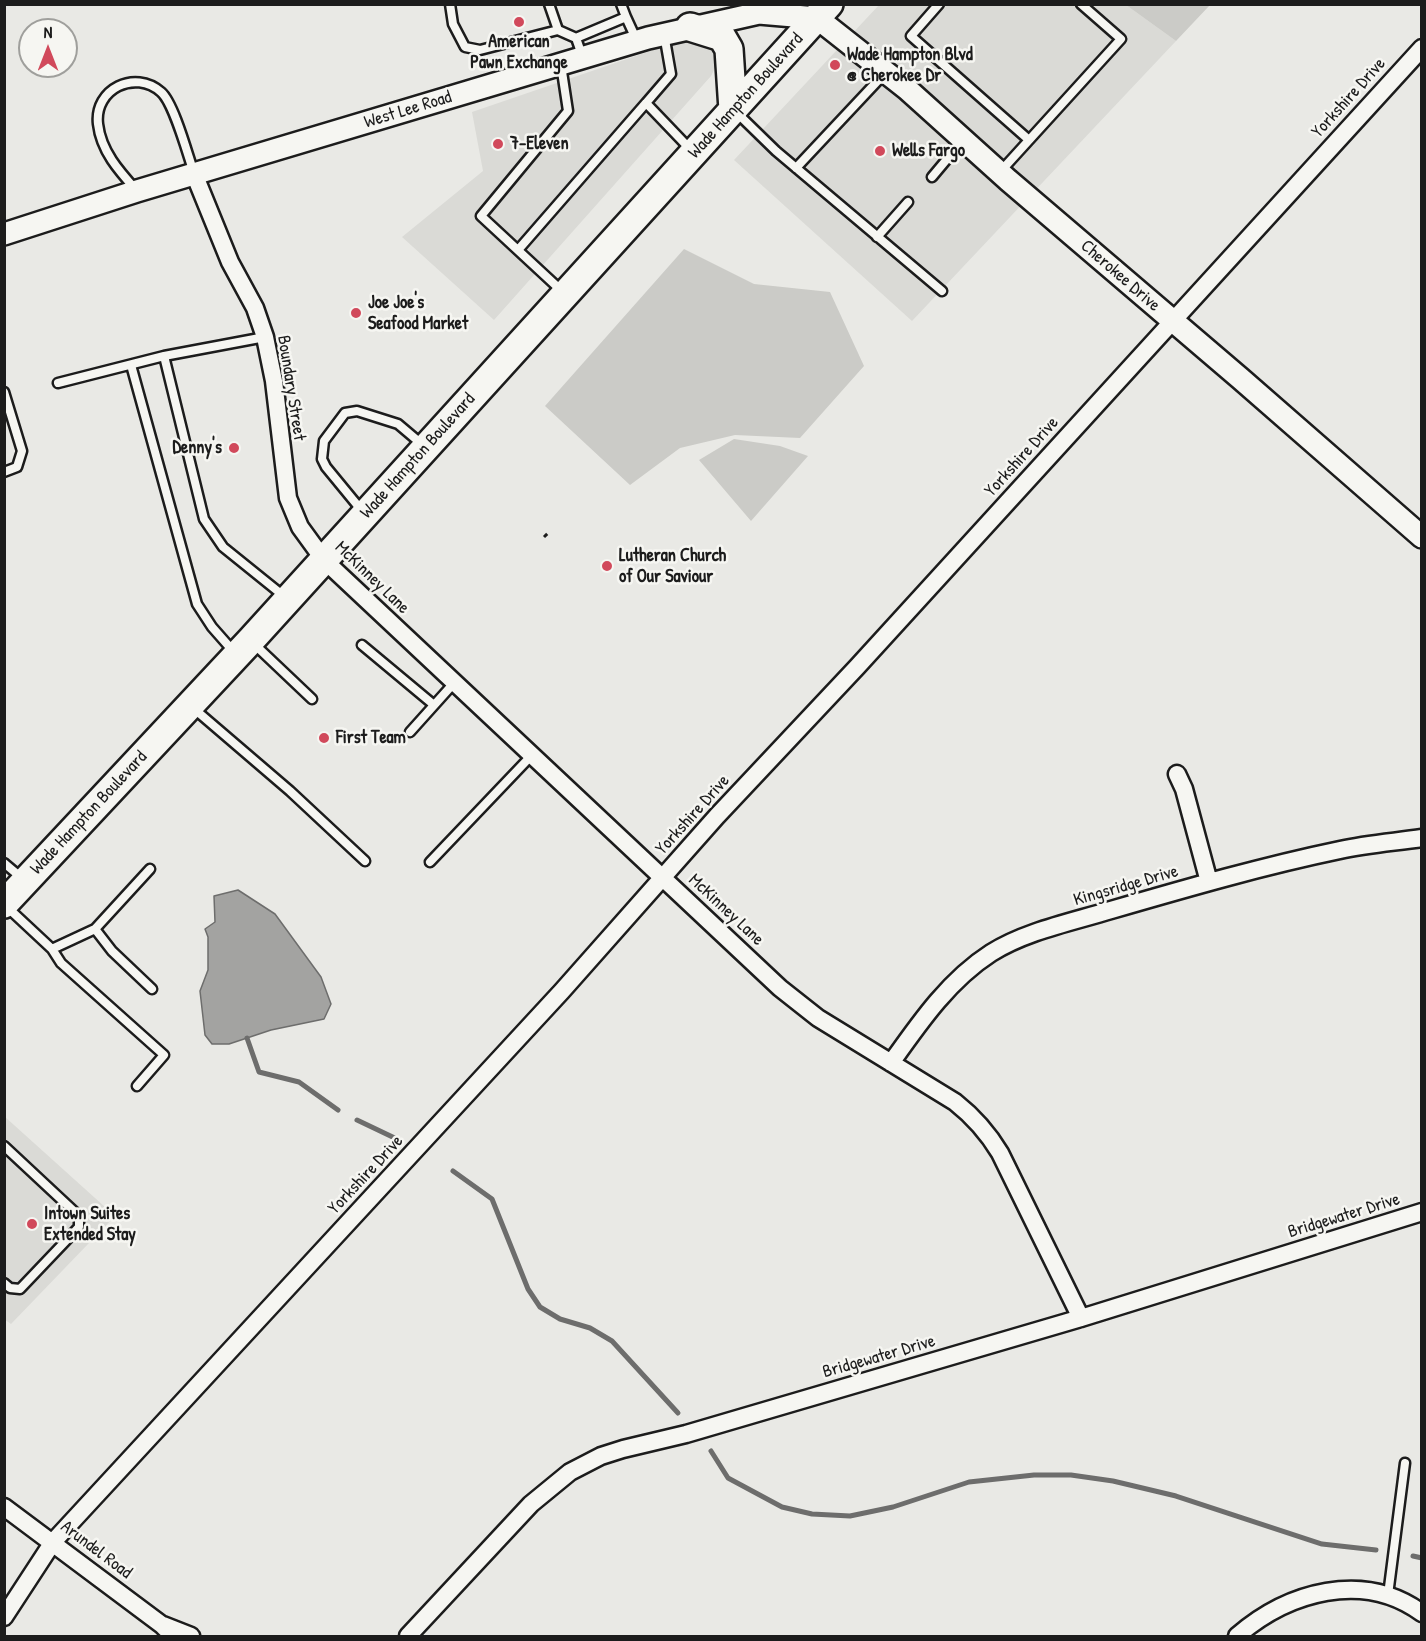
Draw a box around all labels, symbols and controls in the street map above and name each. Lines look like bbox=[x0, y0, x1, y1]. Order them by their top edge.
marker: American Pawn Exchange bbox=[512, 15, 526, 29]
north arrow bbox=[18, 18, 78, 78]
text: N bbox=[44, 21, 52, 43]
street label: Wade Hampton Boulevard bbox=[684, 29, 808, 163]
place label: American Pawn Exchange bbox=[470, 31, 568, 74]
place label: Wade Hampton Blvd @ Cherokee Dr bbox=[847, 44, 973, 86]
street label: Yorkshire Drive bbox=[1307, 54, 1391, 142]
marker: Wade Hampton Blvd @ Cherokee Dr bbox=[828, 58, 842, 72]
street label: West Lee Road bbox=[362, 86, 454, 134]
place label: 7-Eleven bbox=[510, 133, 569, 155]
marker: 7-Eleven bbox=[491, 137, 505, 151]
place label: Wells Fargo bbox=[892, 140, 965, 162]
marker: Wells Fargo bbox=[873, 144, 887, 158]
street label: Cherokee Drive bbox=[1076, 236, 1164, 316]
place label: Joe Joe's Seafood Market bbox=[368, 292, 468, 334]
marker: Joe Joe's Seafood Market bbox=[349, 306, 363, 320]
street label: Boundary Street bbox=[272, 334, 310, 442]
street label: Wade Hampton Boulevard bbox=[356, 389, 480, 523]
street label: Yorkshire Drive bbox=[980, 413, 1064, 501]
place label: Denny's bbox=[173, 437, 222, 459]
marker: Denny's bbox=[227, 441, 241, 455]
street label: McKinney Lane bbox=[330, 537, 414, 619]
place label: Lutheran Church of Our Saviour bbox=[619, 545, 726, 588]
marker: Lutheran Church of Our Saviour bbox=[600, 559, 614, 573]
place label: First Team bbox=[336, 727, 406, 749]
marker: First Team bbox=[317, 731, 331, 745]
street label: Wade Hampton Boulevard bbox=[26, 747, 152, 879]
street label: Yorkshire Drive bbox=[651, 771, 735, 859]
street label: Kingsridge Drive bbox=[1071, 861, 1181, 911]
street label: McKinney Lane bbox=[684, 870, 768, 950]
street label: Yorkshire Drive bbox=[324, 1131, 408, 1219]
street label: Bridgewater Drive bbox=[1285, 1189, 1403, 1243]
place label: Intown Suites Extended Stay bbox=[44, 1203, 136, 1246]
marker: Intown Suites Extended Stay bbox=[25, 1217, 39, 1231]
street label: Bridgewater Drive bbox=[820, 1331, 938, 1383]
street label: Arundel Road bbox=[56, 1516, 136, 1584]

